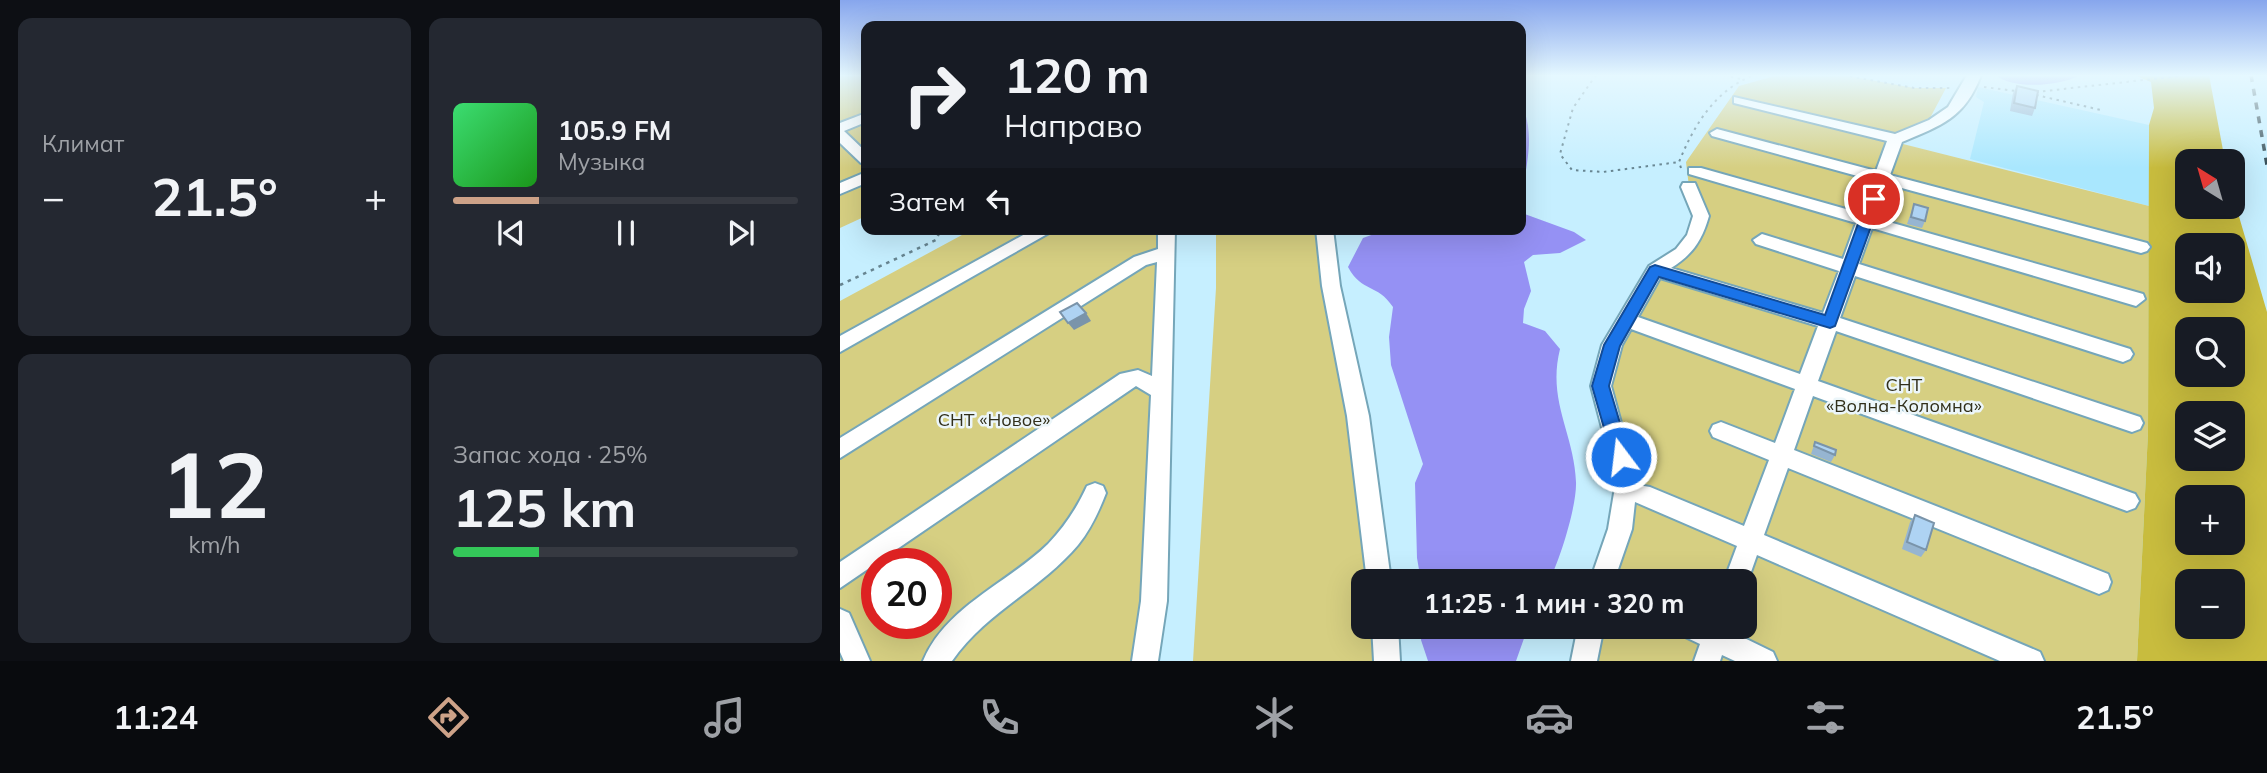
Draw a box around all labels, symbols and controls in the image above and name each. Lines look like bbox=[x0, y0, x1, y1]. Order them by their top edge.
text: 120 m bbox=[1004, 44, 1150, 105]
icon: right bbox=[889, 49, 980, 140]
text: Направо bbox=[1004, 105, 1143, 145]
text: 105.9 FM bbox=[558, 114, 671, 147]
text: Климат bbox=[42, 129, 124, 158]
text: Музыка bbox=[558, 147, 645, 176]
north arrow bbox=[2175, 149, 2245, 219]
map controls bbox=[2175, 149, 2245, 639]
text: 21.5° bbox=[151, 164, 278, 229]
pin bbox=[1844, 169, 1904, 229]
text: − bbox=[42, 173, 65, 221]
text: + bbox=[364, 173, 387, 221]
icon: arrive bbox=[1855, 180, 1893, 218]
icon: left bbox=[980, 182, 1018, 220]
text: Затем bbox=[889, 185, 966, 218]
icon: previous bbox=[492, 214, 530, 252]
icon: pause bbox=[607, 214, 645, 252]
icon: next bbox=[722, 214, 760, 252]
button: sound bbox=[2175, 233, 2245, 303]
button: search bbox=[2175, 317, 2245, 387]
park label: СНТ «Волна-Коломна» bbox=[1826, 373, 1982, 417]
button: layers bbox=[2175, 401, 2245, 471]
park label: СНТ «Новое» bbox=[938, 408, 1050, 431]
position arrow bbox=[1584, 420, 1658, 494]
text: 12 bbox=[160, 427, 269, 541]
text: Запас хода · 25% bbox=[453, 440, 648, 469]
text: 125 km bbox=[453, 475, 636, 540]
button: + bbox=[2175, 485, 2245, 555]
text: km/h bbox=[188, 530, 241, 559]
speed limit sign: 20 bbox=[861, 548, 952, 639]
button: − bbox=[2175, 569, 2245, 639]
text: 11:25 · 1 мин · 320 m bbox=[1424, 587, 1684, 620]
icon: directions bbox=[424, 693, 473, 742]
icon: music bbox=[700, 693, 749, 742]
icon: phone bbox=[975, 693, 1024, 742]
icon: climate bbox=[1250, 693, 1299, 742]
icon: car bbox=[1525, 693, 1574, 742]
icon: filters bbox=[1801, 693, 1850, 742]
text: 11:24 bbox=[113, 697, 198, 737]
text: 21.5° bbox=[2076, 697, 2154, 737]

